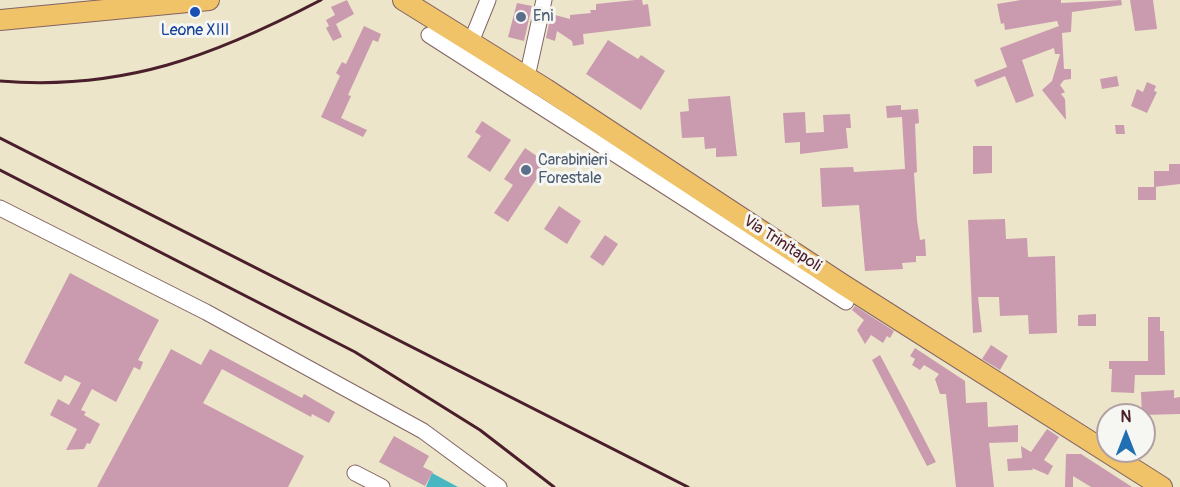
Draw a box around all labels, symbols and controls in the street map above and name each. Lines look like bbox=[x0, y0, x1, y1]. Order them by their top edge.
marker: Leone XIII bbox=[188, 5, 202, 19]
place label: Eni bbox=[533, 7, 553, 27]
marker: Eni bbox=[514, 10, 528, 24]
place label: Leone XIII bbox=[161, 21, 229, 41]
place label: Carabinieri Forestale bbox=[538, 151, 607, 189]
marker: Carabinieri Forestale bbox=[519, 163, 533, 177]
street label: Via Trinitapoli bbox=[740, 212, 824, 276]
north arrow bbox=[1096, 403, 1156, 463]
text: N bbox=[1121, 407, 1131, 427]

